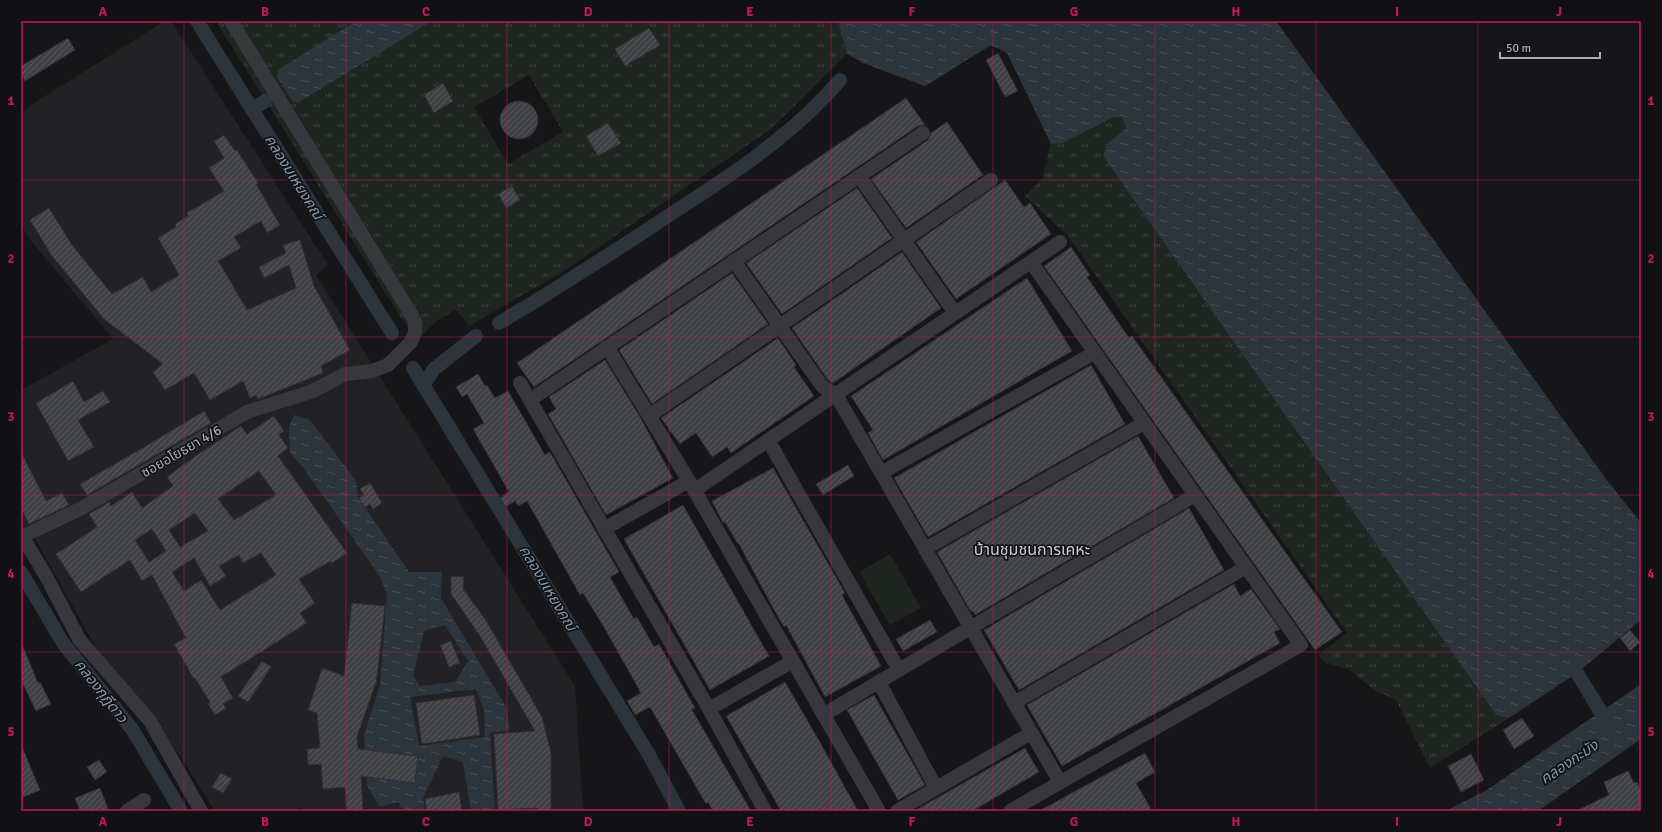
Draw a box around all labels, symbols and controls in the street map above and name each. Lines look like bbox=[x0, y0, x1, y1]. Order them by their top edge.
text: A bbox=[99, 4, 108, 20]
text: B bbox=[261, 4, 269, 20]
text: C bbox=[422, 4, 430, 20]
text: D bbox=[584, 4, 593, 20]
text: E bbox=[746, 4, 754, 20]
text: F bbox=[909, 4, 916, 20]
text: G bbox=[1070, 4, 1078, 20]
text: H bbox=[1232, 4, 1240, 20]
text: I bbox=[1395, 4, 1399, 20]
text: J bbox=[1556, 4, 1562, 20]
scale bar bbox=[1500, 34, 1600, 60]
text: 50 m bbox=[1506, 41, 1531, 56]
text: 1 bbox=[7, 93, 15, 109]
text: 1 bbox=[1647, 93, 1655, 109]
water label: คลองมเหยงคณ์ bbox=[261, 131, 329, 225]
text: 2 bbox=[7, 251, 15, 267]
text: 2 bbox=[1647, 251, 1655, 267]
text: 3 bbox=[7, 409, 15, 425]
text: 3 bbox=[1647, 409, 1655, 425]
street label: ซอยอโยธยา 4/6 bbox=[138, 422, 225, 481]
district label: บ้านชุมชนการเคหะ bbox=[974, 540, 1090, 560]
water label: คลองมเหยงคณ์ bbox=[515, 542, 582, 637]
text: 4 bbox=[7, 566, 15, 582]
text: 4 bbox=[1647, 566, 1655, 582]
water label: คลองกุฎีดาว bbox=[71, 656, 132, 727]
text: 5 bbox=[7, 724, 15, 740]
text: 5 bbox=[1647, 724, 1655, 740]
water label: คลองกะมัง bbox=[1537, 736, 1602, 788]
text: A bbox=[99, 814, 108, 830]
text: B bbox=[261, 814, 269, 830]
text: C bbox=[422, 814, 430, 830]
text: D bbox=[584, 814, 593, 830]
text: E bbox=[746, 814, 754, 830]
text: F bbox=[909, 814, 916, 830]
text: G bbox=[1070, 814, 1078, 830]
text: H bbox=[1232, 814, 1240, 830]
text: I bbox=[1395, 814, 1399, 830]
text: J bbox=[1556, 814, 1562, 830]

